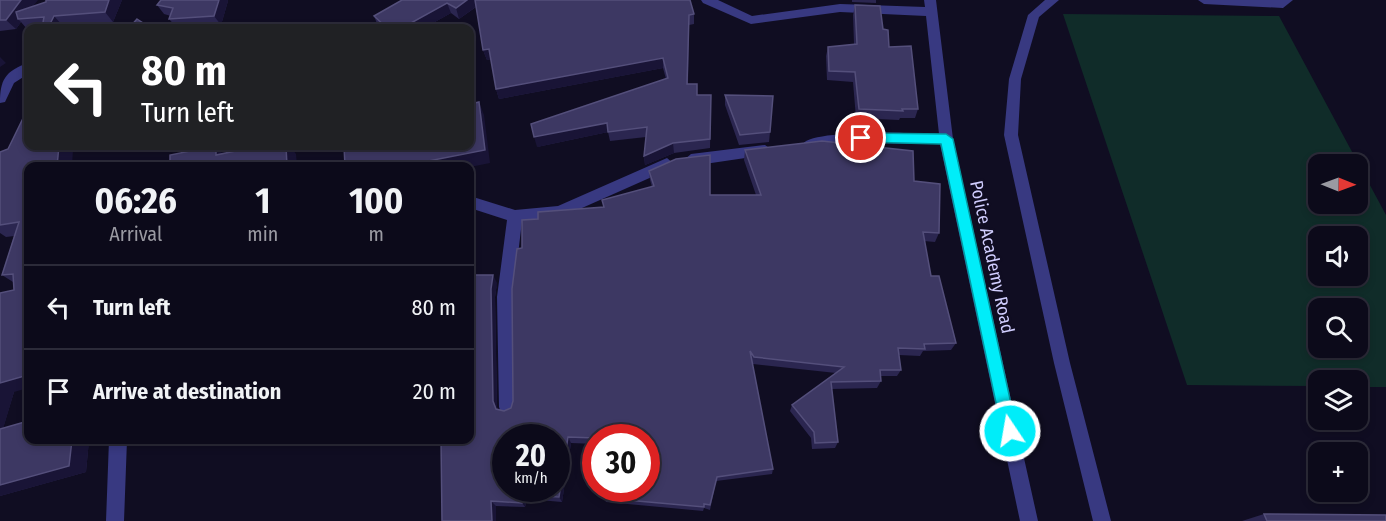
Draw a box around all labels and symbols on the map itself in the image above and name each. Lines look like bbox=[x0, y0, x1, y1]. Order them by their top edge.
pin bbox=[835, 112, 886, 163]
north arrow bbox=[1308, 154, 1368, 214]
street label: Police Academy Road bbox=[965, 179, 1019, 335]
position arrow bbox=[978, 399, 1042, 463]
speed limit sign: 30 bbox=[582, 424, 660, 502]

